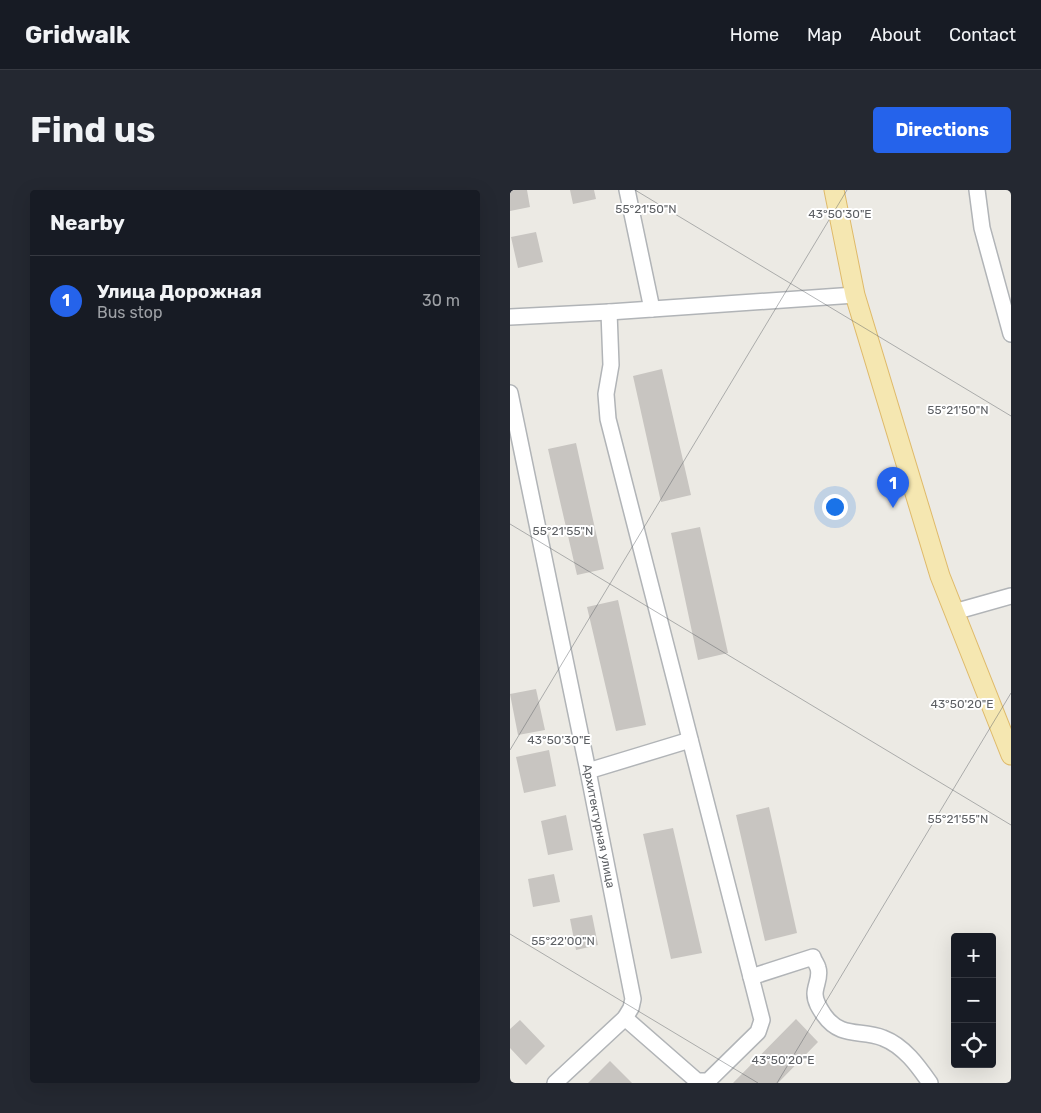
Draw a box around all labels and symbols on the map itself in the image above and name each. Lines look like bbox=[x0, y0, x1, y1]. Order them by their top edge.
text: 55°21'50"N bbox=[615, 202, 677, 216]
text: 43°50'30"E bbox=[808, 207, 872, 221]
text: 55°21'50"N bbox=[927, 403, 989, 417]
pin: 1 bbox=[877, 467, 909, 508]
your location bbox=[822, 494, 848, 520]
text: 55°21'55"N bbox=[533, 524, 593, 538]
text: 43°50'20"E bbox=[930, 697, 994, 711]
text: 43°50'30"E bbox=[527, 733, 591, 747]
street label: Архитектурная улица bbox=[580, 763, 618, 889]
text: 55°21'55"N bbox=[928, 812, 988, 826]
text: 55°22'00"N bbox=[531, 934, 595, 948]
text: 43°50'20"E bbox=[751, 1053, 815, 1067]

